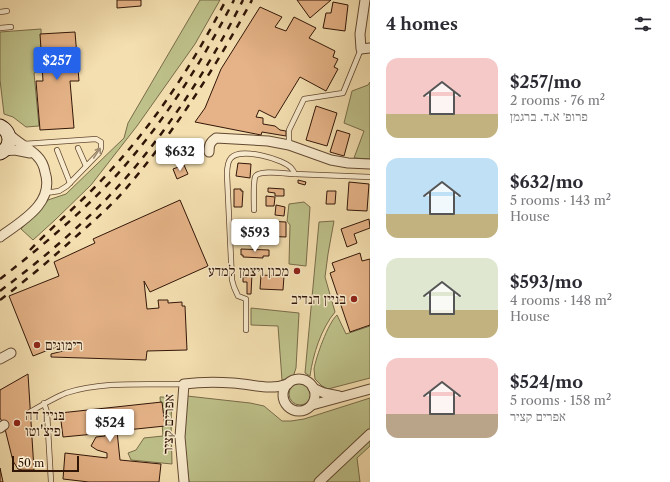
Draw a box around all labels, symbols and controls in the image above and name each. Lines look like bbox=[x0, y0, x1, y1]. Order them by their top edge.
icon: filters bbox=[632, 13, 654, 35]
text: 4 homes bbox=[386, 14, 458, 34]
pin: $257 bbox=[33, 47, 81, 81]
text: $257 bbox=[43, 52, 71, 68]
text: $257/mo bbox=[510, 72, 581, 92]
icon: home bbox=[418, 74, 466, 122]
text: 2 rooms · 76 m² bbox=[510, 92, 605, 108]
text: פרופ׳ א.ד. ברגמן bbox=[510, 108, 588, 124]
pin: $632 bbox=[156, 138, 204, 172]
text: $632 bbox=[165, 143, 195, 159]
one-way arrow bbox=[93, 148, 101, 159]
text: $632/mo bbox=[510, 172, 583, 192]
icon: home bbox=[418, 174, 466, 222]
text: 5 rooms · 143 m² bbox=[510, 192, 611, 208]
text: House bbox=[510, 208, 550, 224]
pin: $593 bbox=[231, 219, 279, 253]
text: $593 bbox=[240, 224, 270, 240]
place label: מכון ויצמן למדע bbox=[208, 262, 289, 280]
marker: מכון ויצמן למדע bbox=[292, 266, 302, 276]
text: $593/mo bbox=[510, 272, 583, 292]
icon: home bbox=[418, 274, 466, 322]
place label: בניין הנדיב bbox=[291, 290, 346, 308]
text: 4 rooms · 148 m² bbox=[510, 292, 612, 308]
marker: בניין הנדיב bbox=[349, 294, 359, 304]
text: House bbox=[510, 308, 550, 324]
place label: רימונים bbox=[45, 336, 83, 354]
marker: רימונים bbox=[32, 340, 42, 350]
text: $524/mo bbox=[510, 372, 583, 392]
icon: home bbox=[418, 374, 466, 422]
text: 5 rooms · 158 m² bbox=[510, 392, 611, 408]
street label: אפרים קציר bbox=[158, 394, 178, 454]
place label: בניין דה פיצ'וטו bbox=[25, 406, 65, 440]
text: אפרים קציר bbox=[510, 408, 566, 424]
pin: $524 bbox=[86, 409, 134, 443]
text: $524 bbox=[95, 414, 125, 430]
marker: בניין דה פיצ'וטו bbox=[12, 418, 22, 428]
scale bar bbox=[12, 454, 79, 473]
text: 50 m bbox=[18, 456, 44, 470]

